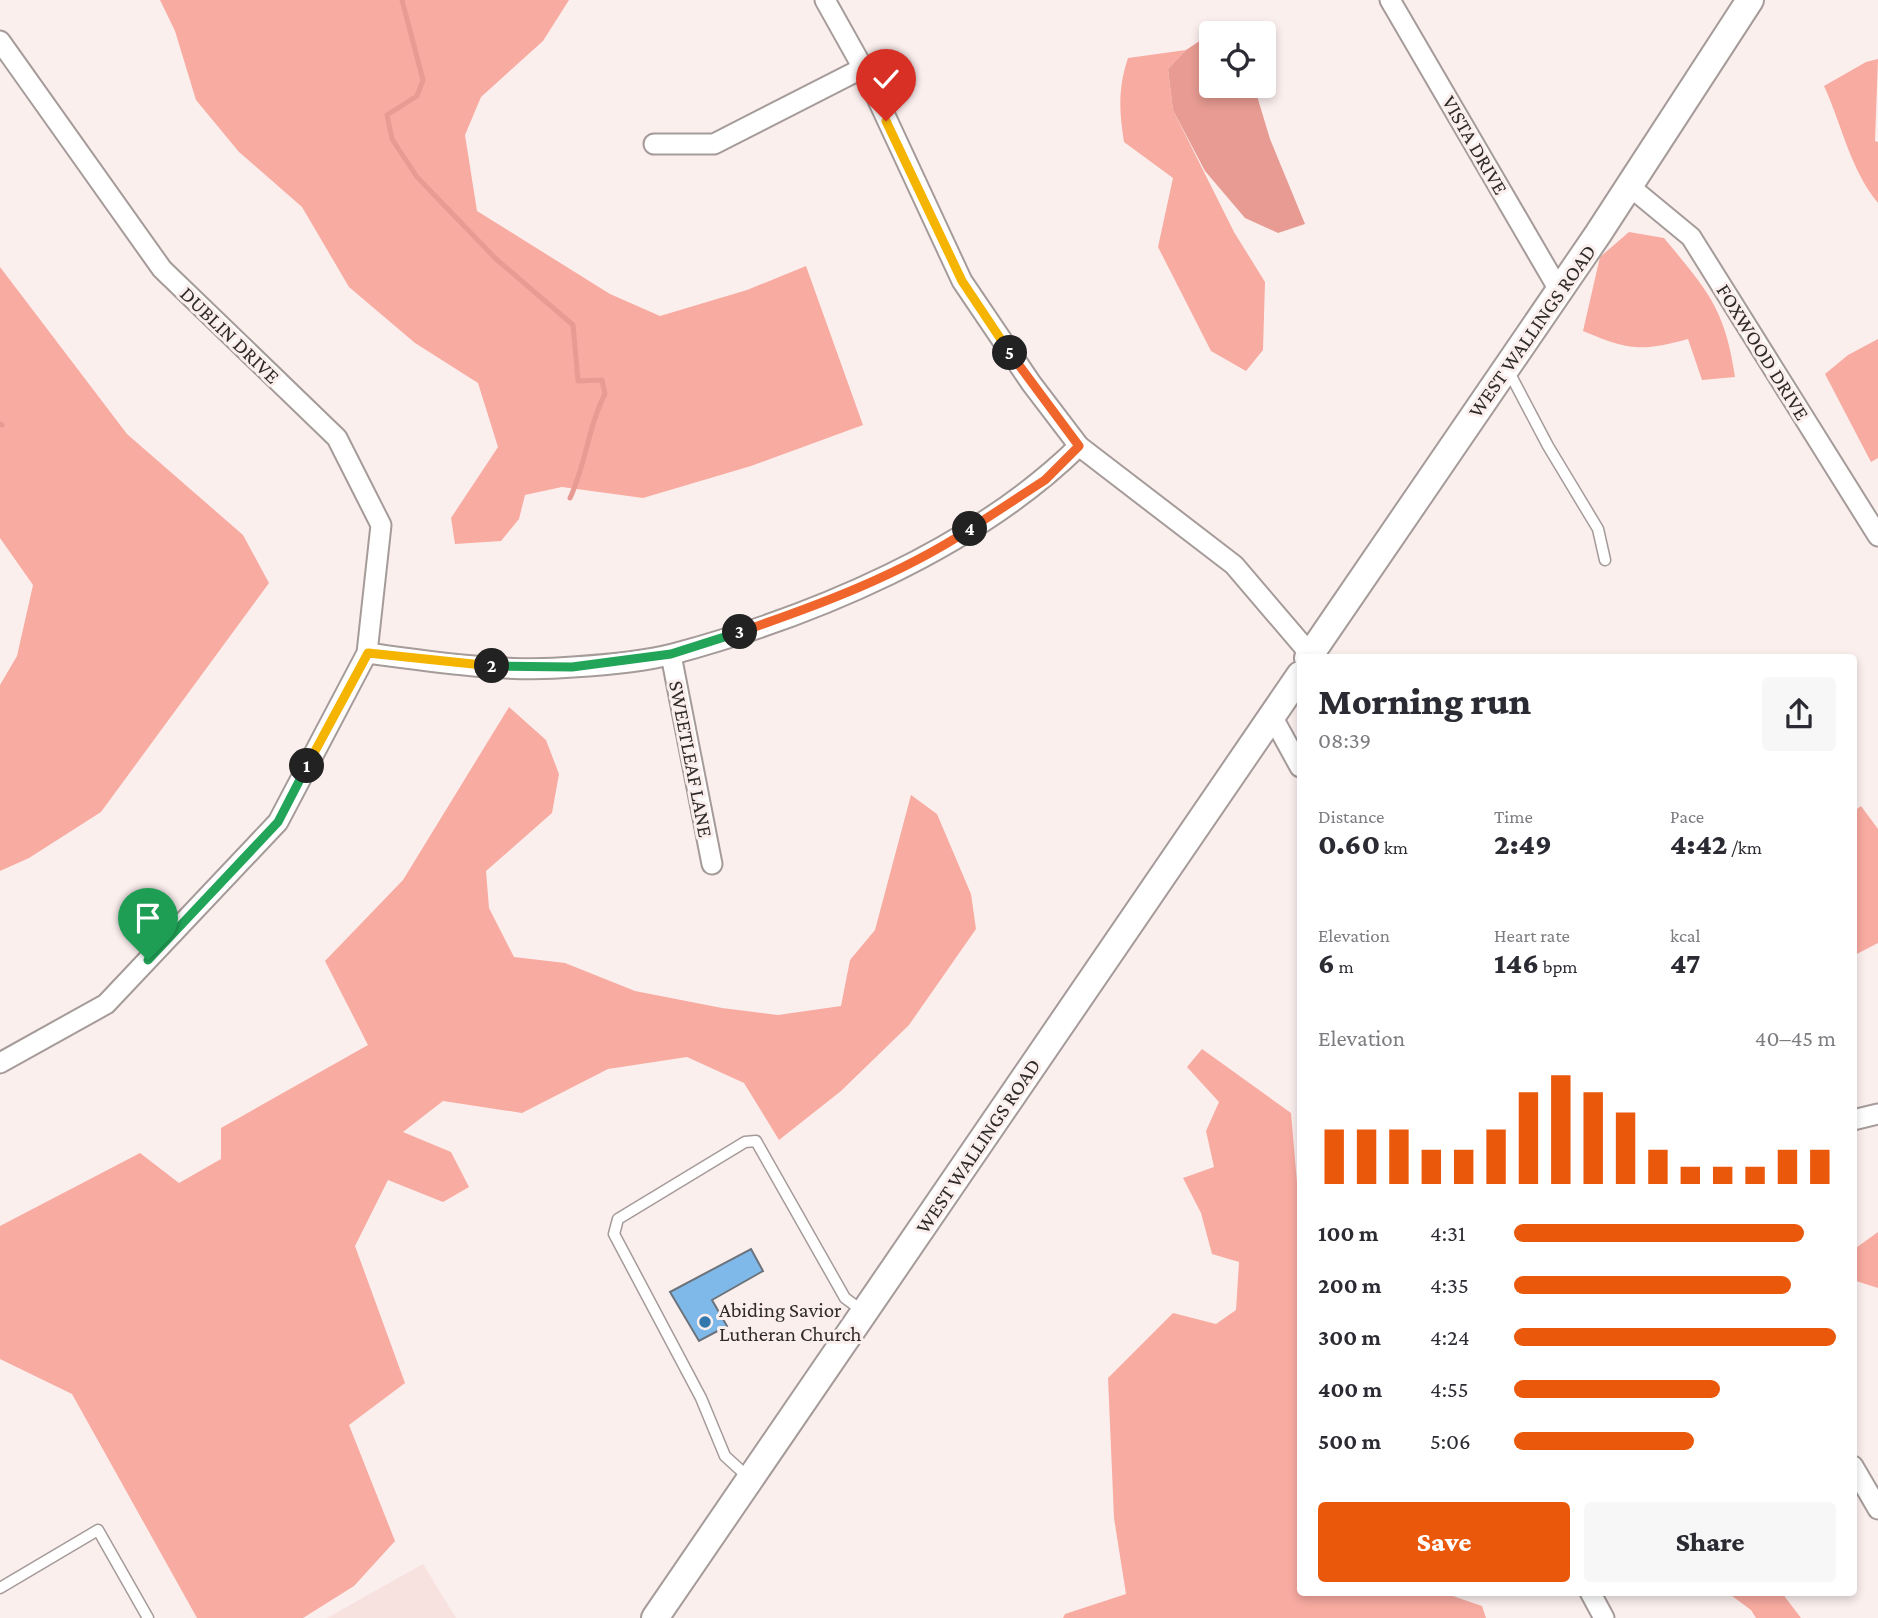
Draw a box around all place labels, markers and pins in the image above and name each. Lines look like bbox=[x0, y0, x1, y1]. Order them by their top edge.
pin bbox=[856, 49, 916, 121]
pin: 5 bbox=[992, 336, 1028, 370]
pin: 4 bbox=[953, 512, 988, 546]
pin: 3 bbox=[722, 614, 758, 650]
pin: 2 bbox=[475, 648, 510, 684]
pin: 1 bbox=[290, 748, 324, 784]
pin bbox=[118, 888, 178, 960]
place label: Abiding Savior Lutheran Church bbox=[719, 1298, 862, 1346]
marker: Abiding Savior Lutheran Church bbox=[697, 1314, 713, 1330]

